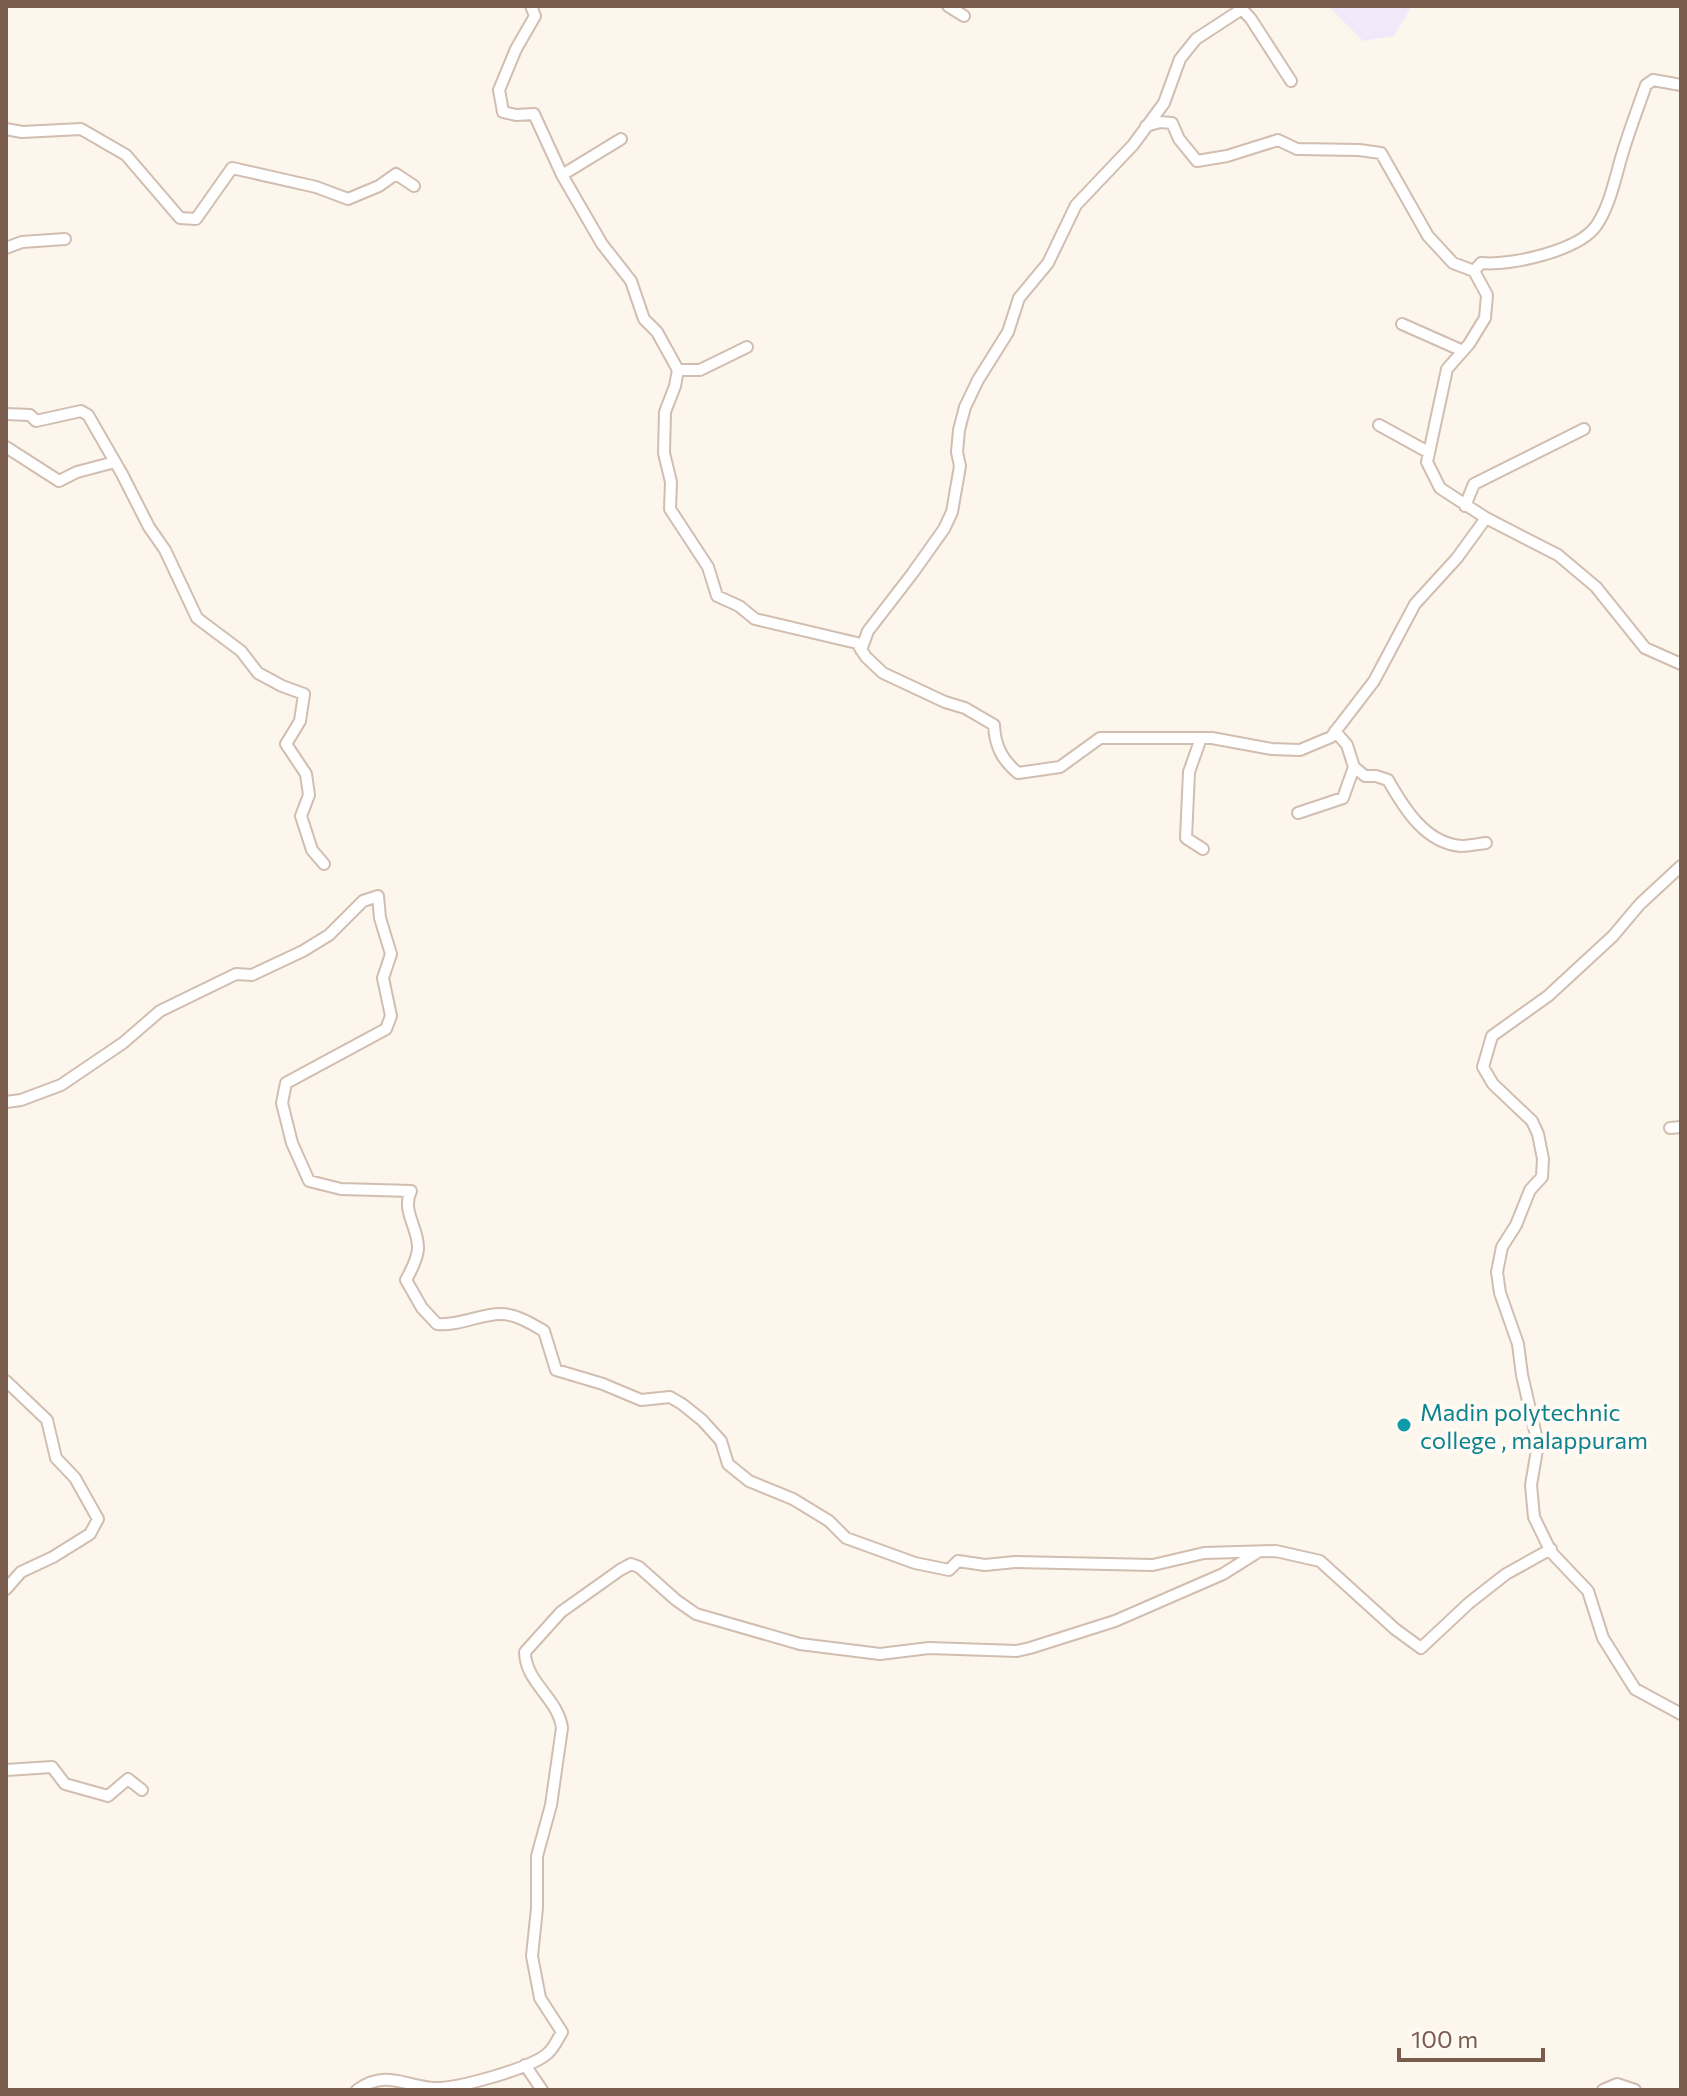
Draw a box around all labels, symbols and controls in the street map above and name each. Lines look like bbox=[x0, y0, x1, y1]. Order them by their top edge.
place label: Madin polytechnic college , malappuram bbox=[1420, 1397, 1648, 1454]
marker: Madin polytechnic college , malappuram bbox=[1395, 1416, 1413, 1434]
scale bar bbox=[1399, 2012, 1543, 2062]
text: 100 m bbox=[1411, 2024, 1478, 2053]

